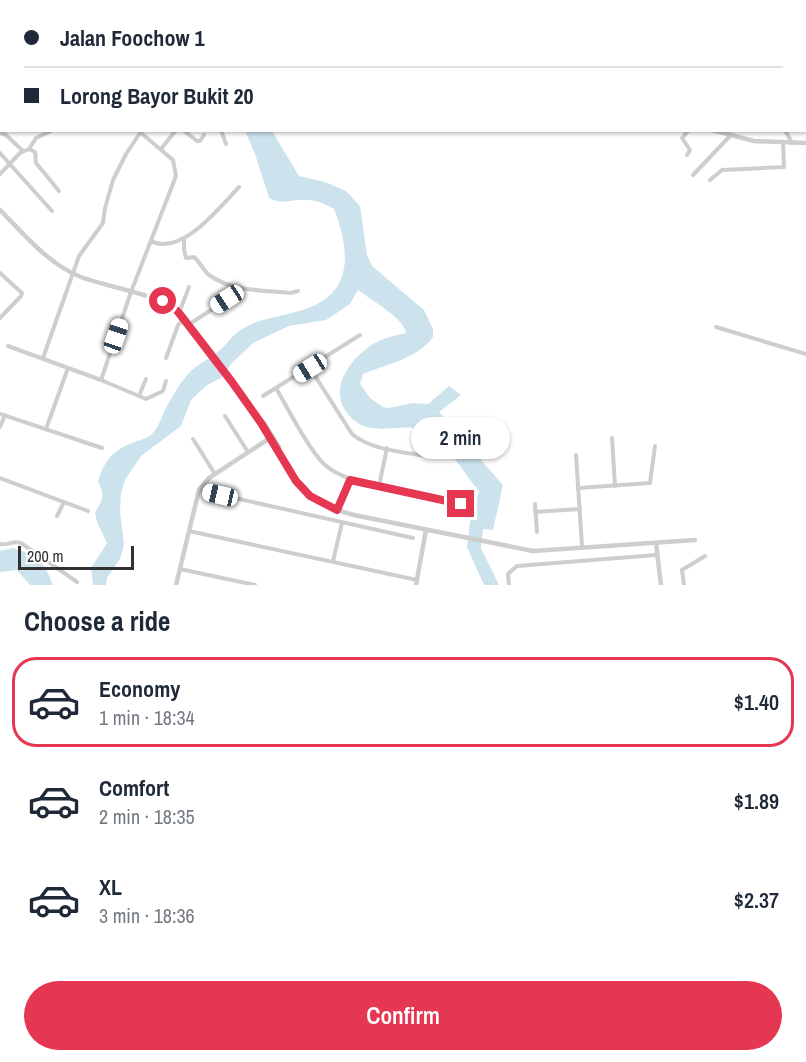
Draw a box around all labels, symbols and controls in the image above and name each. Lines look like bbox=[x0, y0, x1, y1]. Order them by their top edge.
text: Jalan Foochow 1 bbox=[60, 23, 205, 53]
text: Lorong Bayor Bukit 20 bbox=[60, 81, 253, 111]
car bbox=[207, 282, 247, 316]
route start bbox=[149, 287, 176, 314]
car bbox=[102, 316, 130, 356]
car bbox=[290, 351, 330, 385]
callout: 2 min bbox=[412, 417, 510, 459]
text: 2 min bbox=[439, 424, 482, 451]
car bbox=[200, 482, 240, 508]
route end bbox=[447, 490, 474, 517]
scale bar bbox=[18, 543, 134, 570]
text: 200 m bbox=[27, 545, 63, 567]
text: Choose a ride bbox=[24, 603, 170, 639]
text: Economy bbox=[99, 674, 180, 704]
icon: car bbox=[27, 675, 81, 729]
text: $1.40 bbox=[734, 687, 779, 717]
text: 1 min · 18:34 bbox=[99, 704, 195, 731]
text: Comfort bbox=[99, 773, 169, 803]
icon: car bbox=[27, 774, 81, 828]
text: $1.89 bbox=[734, 786, 779, 816]
text: 2 min · 18:35 bbox=[99, 803, 195, 830]
text: XL bbox=[99, 872, 122, 902]
icon: car bbox=[27, 873, 81, 927]
text: $2.37 bbox=[734, 885, 779, 915]
text: 3 min · 18:36 bbox=[99, 902, 195, 929]
button: Confirm bbox=[24, 981, 782, 1050]

